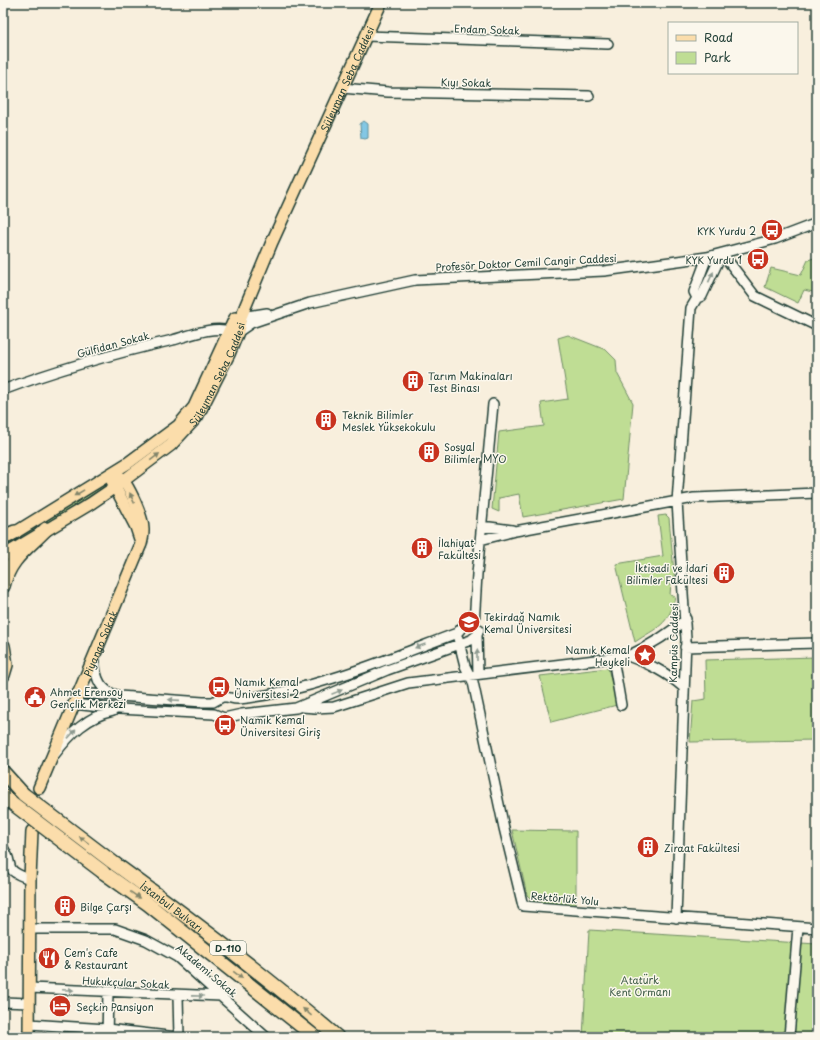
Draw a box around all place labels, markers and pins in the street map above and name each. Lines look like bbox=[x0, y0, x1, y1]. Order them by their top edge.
bus stop icon: KYK Yurdu 2 bbox=[759, 217, 785, 243]
place label: KYK Yurdu 2 bbox=[697, 223, 756, 238]
bus stop icon: KYK Yurdu 1 bbox=[745, 246, 771, 272]
place label: KYK Yurdu 1 bbox=[685, 252, 742, 267]
building icon: Tarım Makinaları Test Binası bbox=[400, 368, 426, 394]
place label: Tarım Makinaları Test Binası bbox=[428, 368, 513, 395]
building icon: Teknik Bilimler Meslek Yüksekokulu bbox=[313, 407, 339, 433]
place label: Teknik Bilimler Meslek Yüksekokulu bbox=[342, 407, 436, 434]
building icon: Sosyal Bilimler MYO bbox=[416, 439, 442, 465]
place label: Sosyal Bilimler MYO bbox=[444, 439, 506, 466]
building icon: İlahiyat Fakültesi bbox=[409, 535, 435, 561]
place label: İlahiyat Fakültesi bbox=[438, 535, 481, 562]
place label: İktisadi ve İdari Bilimler Fakültesi bbox=[626, 560, 708, 587]
building icon: İktisadi ve İdari Bilimler Fakültesi bbox=[711, 560, 737, 586]
school or university icon: Tekirdağ Namık Kemal Üniversitesi bbox=[456, 609, 482, 635]
place label: Tekirdağ Namık Kemal Üniversitesi bbox=[484, 609, 572, 636]
place label: Namık Kemal Heykeli bbox=[565, 642, 630, 669]
place icon: Namık Kemal Heykeli bbox=[632, 642, 658, 668]
bus stop icon: Namık Kemal Üniversitesi 2 bbox=[206, 674, 232, 700]
place label: Namık Kemal Üniversitesi 2 bbox=[234, 674, 299, 701]
public building icon: Ahmet Erensoy Gençlik Merkezi bbox=[22, 684, 48, 710]
place label: Ahmet Erensoy Gençlik Merkezi bbox=[50, 684, 126, 711]
bus stop icon: Namık Kemal Üniversitesi Giriş bbox=[212, 712, 238, 738]
place label: Namık Kemal Üniversitesi Giriş bbox=[240, 712, 321, 739]
building icon: Ziraat Fakültesi bbox=[635, 834, 661, 860]
place label: Ziraat Fakültesi bbox=[664, 840, 740, 855]
building icon: Bilge Çarşı bbox=[52, 893, 78, 919]
place label: Bilge Çarşı bbox=[80, 899, 132, 914]
restaurant icon: Cem's Cafe & Restaurant bbox=[36, 945, 62, 971]
place label: Cem's Cafe & Restaurant bbox=[64, 945, 128, 972]
hotel icon: Seçkin Pansiyon bbox=[47, 993, 73, 1019]
place label: Seçkin Pansiyon bbox=[76, 999, 154, 1014]

